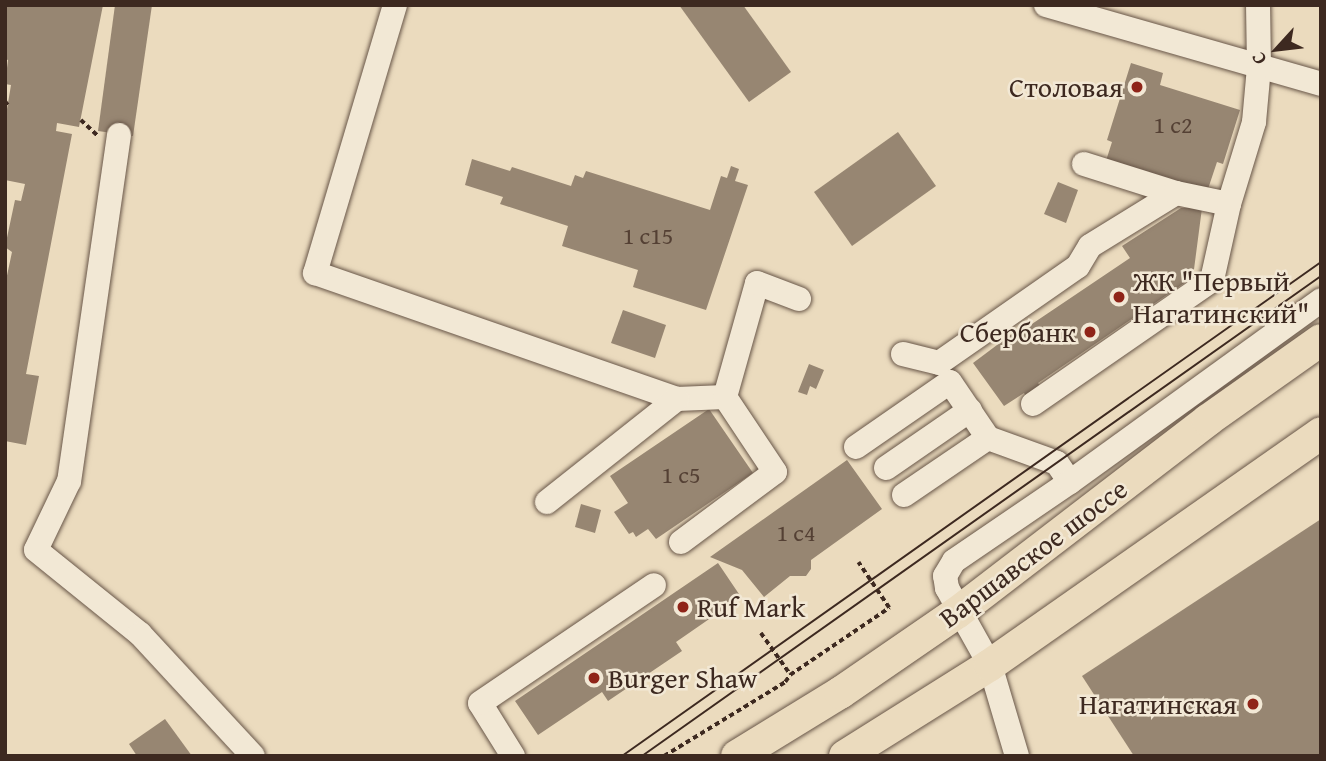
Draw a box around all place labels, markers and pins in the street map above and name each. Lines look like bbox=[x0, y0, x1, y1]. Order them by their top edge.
place label: Столовая bbox=[1009, 70, 1123, 104]
marker: Столовая bbox=[1129, 79, 1145, 95]
place label: ЖК "Первый Нагатинский" bbox=[1133, 264, 1309, 330]
marker: ЖК "Первый Нагатинский" bbox=[1111, 289, 1127, 305]
place label: Сбербанк bbox=[960, 315, 1076, 349]
marker: Сбербанк bbox=[1082, 324, 1098, 340]
place label: Ruf Mark bbox=[697, 590, 805, 624]
marker: Ruf Mark bbox=[675, 599, 691, 615]
place label: Burger Shaw bbox=[608, 661, 757, 695]
marker: Burger Shaw bbox=[586, 670, 602, 686]
place label: Нагатинская bbox=[1079, 687, 1237, 721]
marker: Нагатинская bbox=[1243, 694, 1263, 714]

